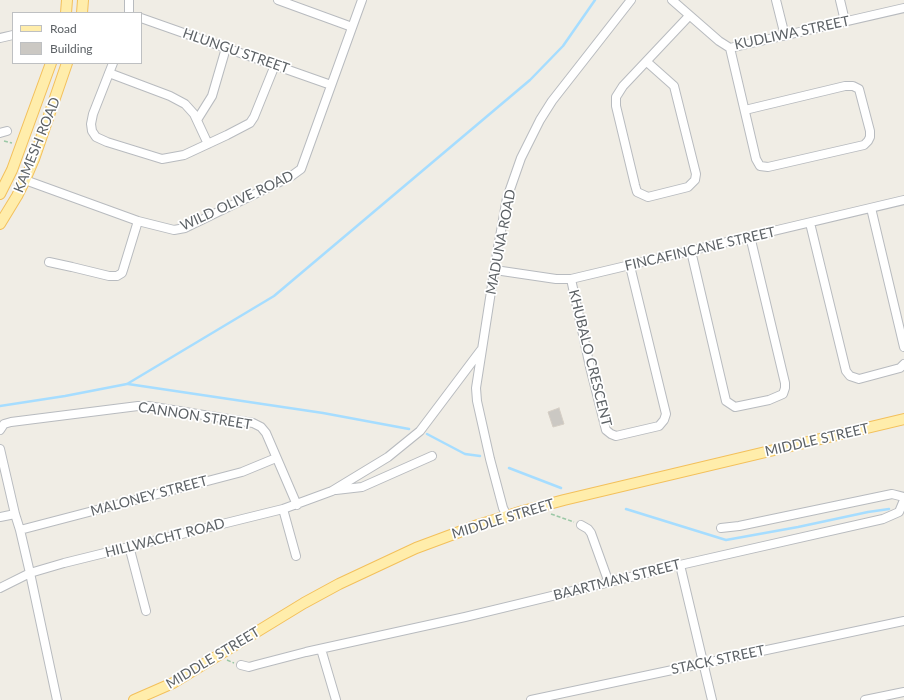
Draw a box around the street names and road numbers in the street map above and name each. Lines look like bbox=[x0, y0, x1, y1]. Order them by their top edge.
street label: KUDLIWA STREET bbox=[733, 13, 851, 53]
street label: HLUNGU STREET bbox=[180, 25, 292, 77]
street label: KAMESH ROAD bbox=[10, 95, 64, 195]
street label: WILD OLIVE ROAD bbox=[178, 167, 296, 235]
street label: MADUNA ROAD bbox=[483, 188, 519, 296]
street label: FINCAFINCANE STREET bbox=[623, 223, 777, 275]
street label: KHUBALO CRESCENT bbox=[565, 288, 615, 428]
street label: CANNON STREET bbox=[137, 399, 253, 433]
street label: MIDDLE STREET bbox=[763, 420, 871, 460]
street label: MALONEY STREET bbox=[89, 472, 209, 520]
street label: MIDDLE STREET bbox=[450, 495, 556, 543]
street label: HILLWACHT ROAD bbox=[103, 515, 227, 561]
street label: BAARTMAN STREET bbox=[552, 556, 682, 604]
street label: MIDDLE STREET bbox=[163, 623, 263, 693]
street label: STACK STREET bbox=[670, 642, 766, 678]

